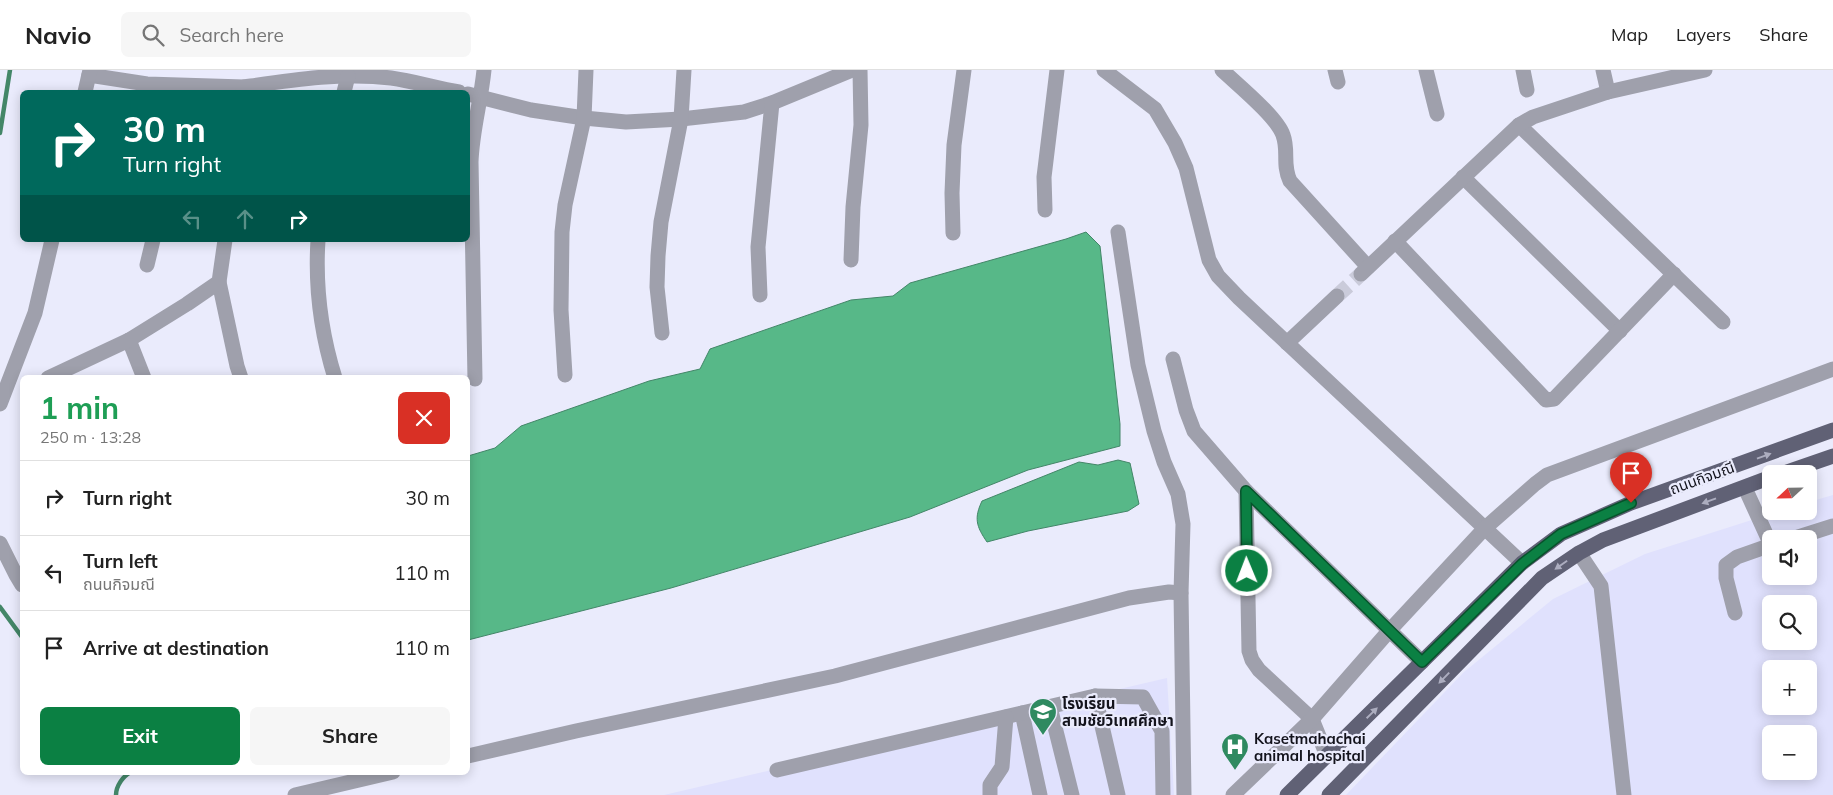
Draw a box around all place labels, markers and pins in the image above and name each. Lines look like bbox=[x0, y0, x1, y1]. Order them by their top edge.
pin bbox=[1610, 452, 1652, 503]
place label: โรงเรียน สามชัยวิเทศศึกษา bbox=[1062, 694, 1174, 730]
school or university icon: โรงเรียน สามชัยวิเทศศึกษา bbox=[1028, 697, 1058, 736]
place label: Kasetmahachai animal hospital bbox=[1254, 729, 1366, 765]
hospital icon: Kasetmahachai animal hospital bbox=[1220, 732, 1250, 771]

